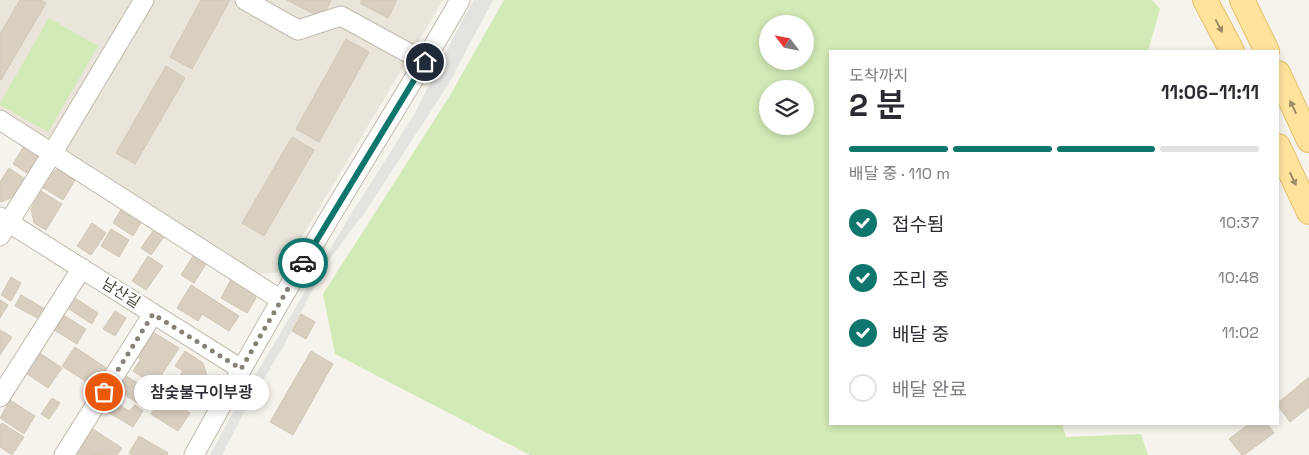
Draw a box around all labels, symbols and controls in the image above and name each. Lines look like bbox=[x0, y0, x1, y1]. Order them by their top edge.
north arrow bbox=[759, 15, 814, 70]
map controls bbox=[759, 15, 814, 135]
one-way arrow bbox=[1215, 18, 1223, 33]
pin bbox=[404, 41, 446, 83]
icon: home bbox=[411, 48, 439, 76]
text: 도착까지 bbox=[849, 65, 908, 86]
button: layers bbox=[759, 80, 814, 135]
text: 11:06–11:11 bbox=[1161, 80, 1259, 105]
text: 2 분 bbox=[849, 85, 906, 125]
one-way arrow bbox=[1289, 100, 1297, 114]
text: 배달 중 · 110 m bbox=[849, 163, 950, 184]
one-way arrow bbox=[1289, 172, 1297, 186]
icon: check bbox=[849, 209, 877, 237]
text: 접수됨 bbox=[892, 212, 944, 237]
text: 10:37 bbox=[1219, 212, 1259, 233]
courier bbox=[278, 238, 328, 288]
icon: car bbox=[289, 249, 317, 277]
icon: check bbox=[849, 264, 877, 292]
text: 조리 중 bbox=[892, 267, 949, 292]
text: 10:48 bbox=[1218, 267, 1259, 288]
street label: 남산길 bbox=[99, 274, 144, 312]
icon: check bbox=[849, 319, 877, 347]
text: 배달 중 bbox=[892, 322, 949, 347]
text: 11:02 bbox=[1222, 322, 1259, 343]
pin bbox=[83, 371, 125, 413]
callout: 참숯불구이부광 bbox=[134, 374, 269, 410]
text: 배달 완료 bbox=[892, 377, 967, 402]
icon: bag bbox=[90, 378, 118, 406]
text: 참숯불구이부광 bbox=[150, 382, 253, 403]

